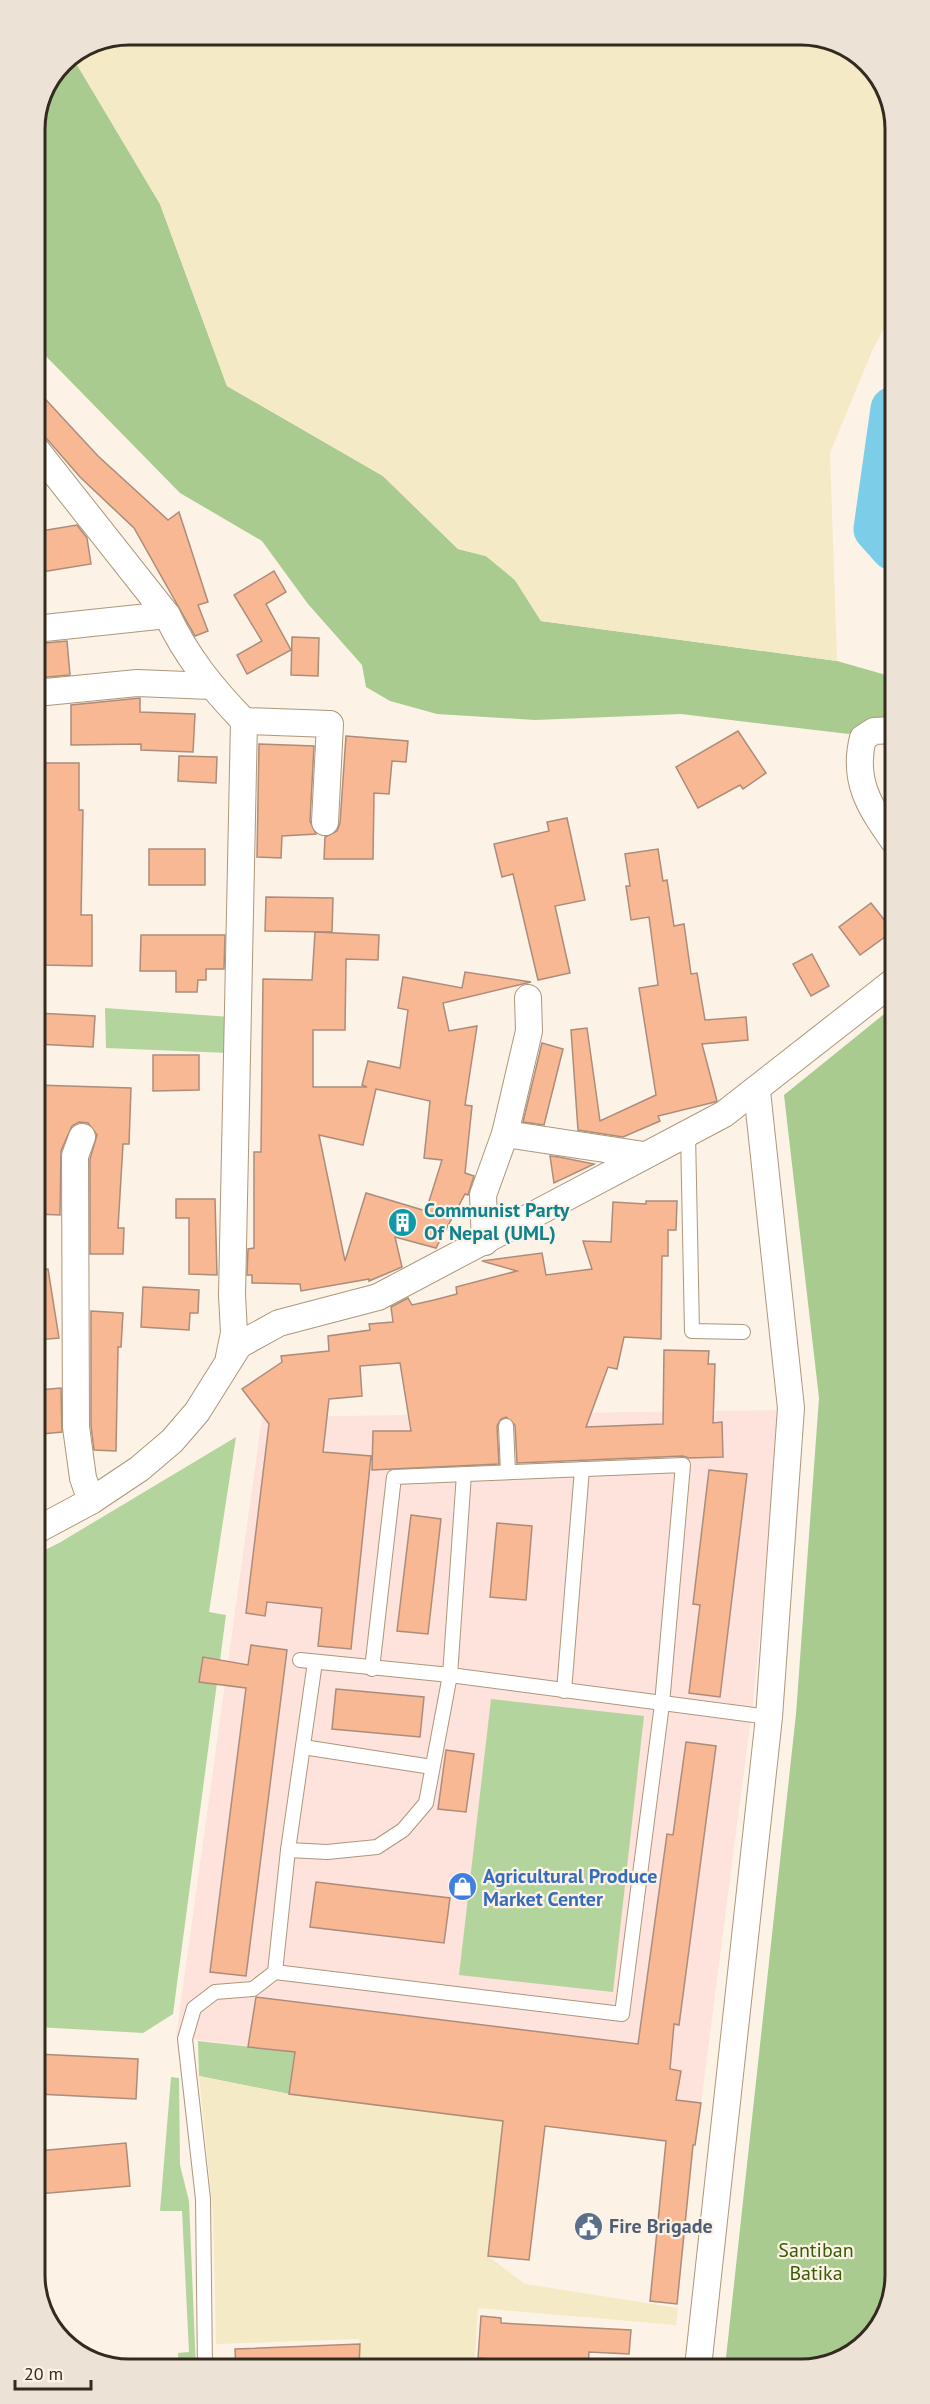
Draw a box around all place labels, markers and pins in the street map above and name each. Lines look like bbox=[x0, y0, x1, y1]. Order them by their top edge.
place label: Communist Party Of Nepal (UML) bbox=[424, 1197, 570, 1246]
building icon: Communist Party Of Nepal (UML) bbox=[387, 1206, 419, 1238]
place label: Agricultural Produce Market Center bbox=[483, 1863, 657, 1912]
shop icon: Agricultural Produce Market Center bbox=[446, 1871, 478, 1903]
public building icon: Fire Brigade bbox=[572, 2210, 604, 2242]
place label: Fire Brigade bbox=[609, 2213, 713, 2239]

